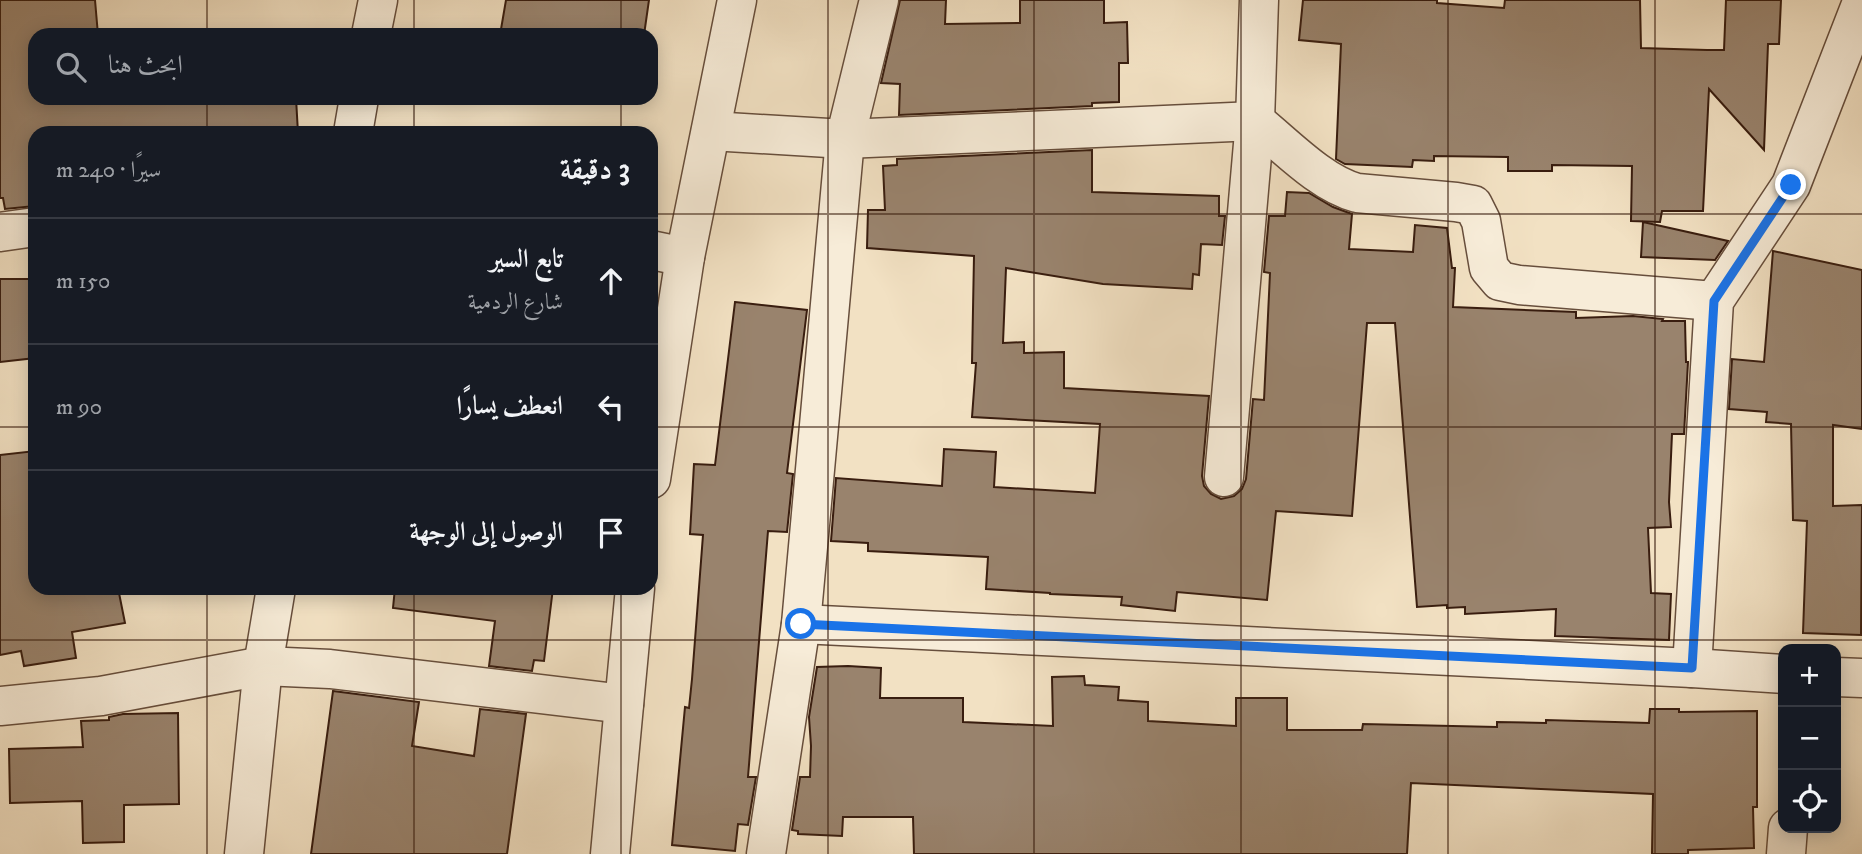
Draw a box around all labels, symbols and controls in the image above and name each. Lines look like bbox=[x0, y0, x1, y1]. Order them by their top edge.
search box bbox=[28, 28, 658, 105]
icon: search bbox=[52, 48, 90, 86]
text: ابحث هنا bbox=[108, 49, 183, 82]
text: 3 دقيقة bbox=[560, 152, 630, 189]
text: سيرًا · 240 m bbox=[56, 156, 161, 185]
route end bbox=[1775, 169, 1806, 200]
text: تابع السير bbox=[490, 243, 563, 276]
icon: ahead bbox=[592, 262, 630, 300]
text: 150 m bbox=[56, 267, 110, 296]
text: شارع الردمية bbox=[468, 288, 563, 317]
icon: left bbox=[592, 388, 630, 426]
text: انعطف يسارًا bbox=[456, 390, 563, 423]
text: 90 m bbox=[56, 393, 102, 422]
icon: arrive bbox=[592, 514, 630, 552]
text: الوصول إلى الوجهة bbox=[409, 516, 563, 549]
route start bbox=[785, 608, 816, 639]
map controls bbox=[1778, 644, 1841, 833]
button: + bbox=[1778, 644, 1841, 707]
button: − bbox=[1778, 707, 1841, 770]
button: locate bbox=[1778, 770, 1841, 833]

